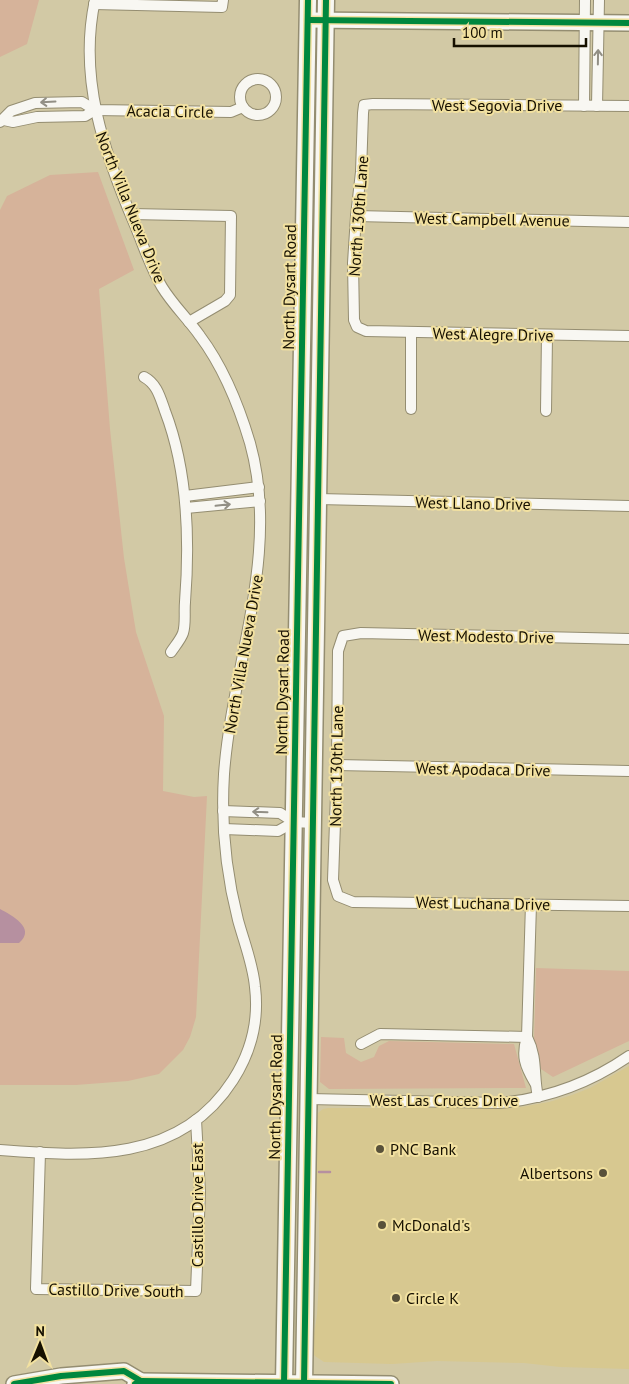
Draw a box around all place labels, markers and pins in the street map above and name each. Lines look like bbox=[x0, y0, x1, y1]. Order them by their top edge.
place label: PNC Bank bbox=[390, 1139, 457, 1159]
marker: PNC Bank bbox=[374, 1143, 386, 1155]
place label: Albertsons bbox=[520, 1163, 593, 1183]
marker: Albertsons bbox=[597, 1167, 609, 1179]
place label: McDonald's bbox=[392, 1215, 470, 1235]
marker: McDonald's bbox=[376, 1219, 388, 1231]
place label: Circle K bbox=[406, 1288, 459, 1308]
marker: Circle K bbox=[390, 1292, 402, 1304]

